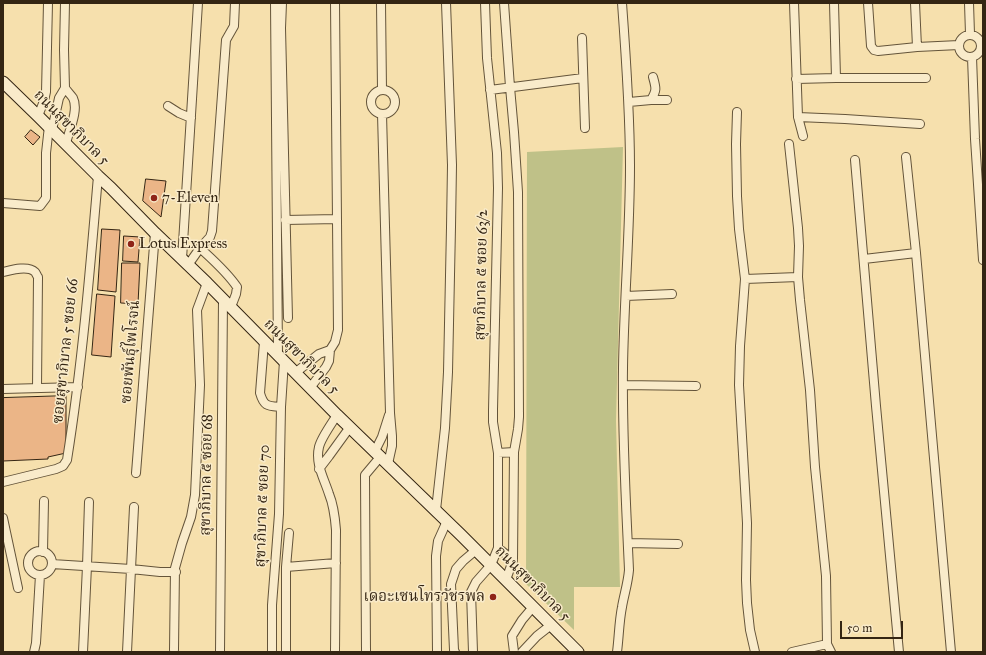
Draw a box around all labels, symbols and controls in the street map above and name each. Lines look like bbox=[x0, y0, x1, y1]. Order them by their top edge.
street label: ถนนสุขาภิบาล 5 bbox=[29, 86, 113, 170]
place label: 7-Eleven bbox=[162, 189, 218, 207]
marker: 7-Eleven bbox=[149, 193, 159, 203]
street label: สุขาภิบาล ๕ ซอย 63/2 bbox=[472, 209, 492, 341]
place label: Lotus Express bbox=[139, 235, 227, 253]
marker: Lotus Express bbox=[126, 239, 136, 249]
street label: ซอยสุขาภิบาล 5 ซอย 66 bbox=[49, 277, 83, 425]
street label: ซอยพันธ์ุไพโรจน์ bbox=[118, 300, 144, 404]
street label: ถนนสุขาภิบาล 5 bbox=[259, 315, 343, 399]
street label: สุขาภิบาล ๕ ซอย 68 bbox=[197, 414, 217, 536]
street label: สุขาภิบาล ๕ ซอย 70 bbox=[252, 444, 274, 568]
street label: ถนนสุขาภิบาล 5 bbox=[490, 542, 574, 626]
place label: เดอะเซนโทรวัชรพล bbox=[364, 588, 485, 606]
marker: เดอะเซนโทรวัชรพล bbox=[488, 592, 498, 602]
scale bar bbox=[842, 613, 905, 639]
text: 50 m bbox=[847, 621, 872, 635]

